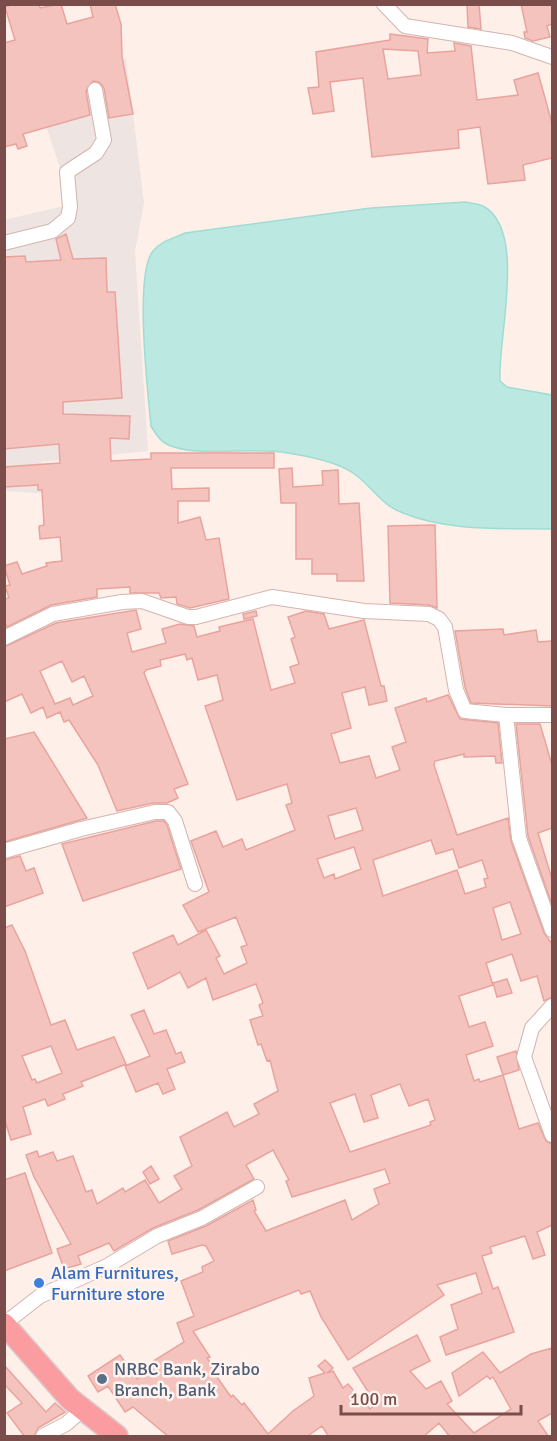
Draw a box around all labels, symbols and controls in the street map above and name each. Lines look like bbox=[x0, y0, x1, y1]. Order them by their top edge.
place label: Alam Furnitures, Furniture store bbox=[51, 1262, 179, 1305]
marker: Alam Furnitures, Furniture store bbox=[32, 1276, 46, 1290]
place label: NRBC Bank, Zirabo Branch, Bank bbox=[114, 1358, 260, 1401]
marker: NRBC Bank, Zirabo Branch, Bank bbox=[95, 1372, 109, 1386]
scale bar bbox=[341, 1378, 521, 1416]
text: 100 m bbox=[350, 1388, 397, 1410]

